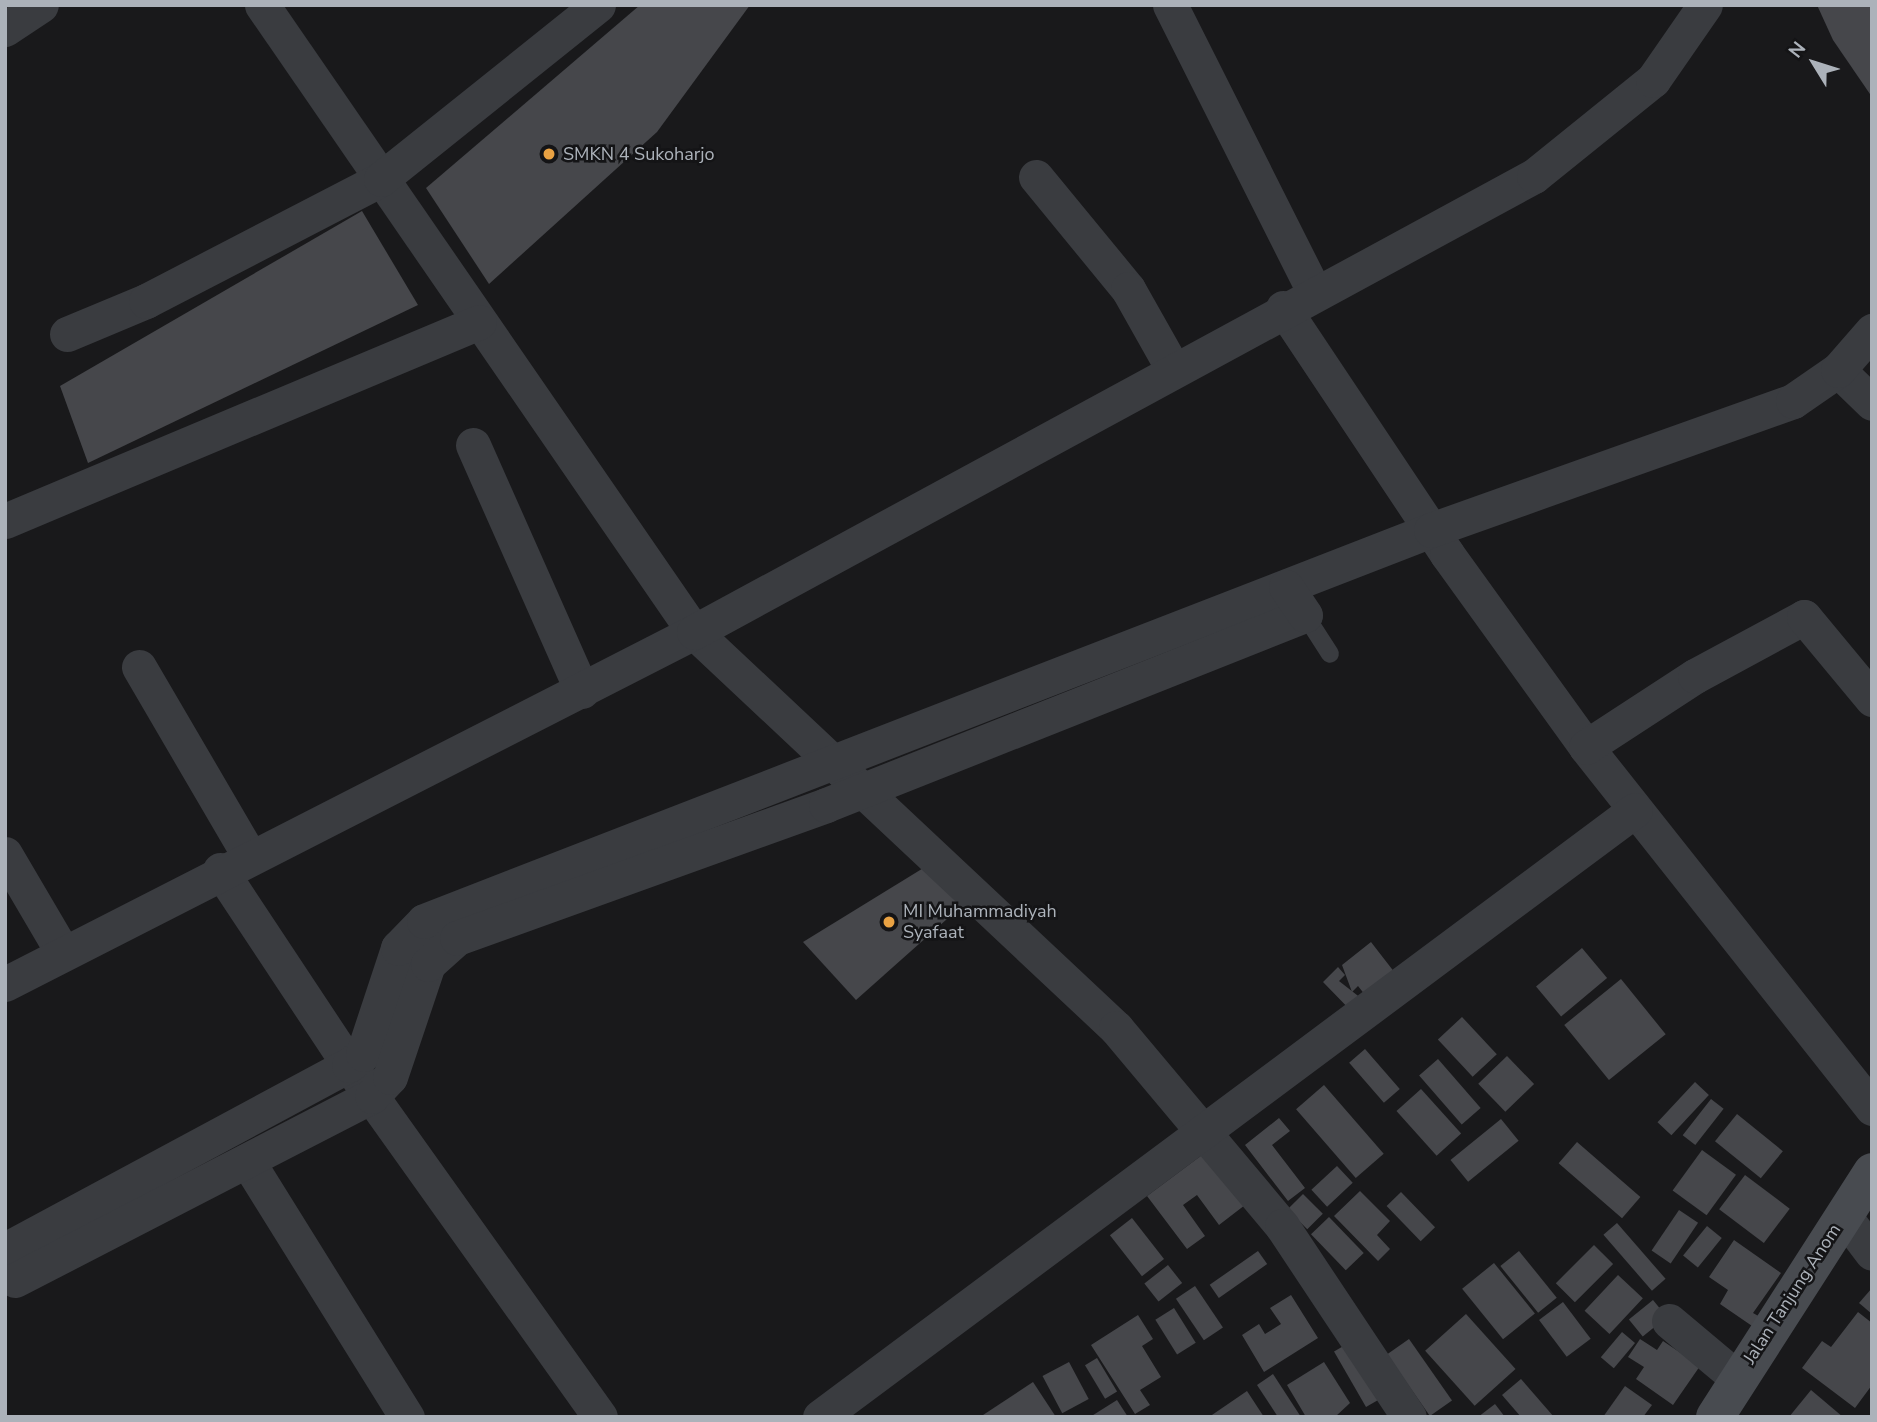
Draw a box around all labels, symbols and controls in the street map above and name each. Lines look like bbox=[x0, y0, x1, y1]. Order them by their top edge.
north arrow bbox=[1779, 28, 1849, 98]
text: N bbox=[1783, 36, 1812, 64]
place label: SMKN 4 Sukoharjo bbox=[563, 143, 714, 165]
marker: SMKN 4 Sukoharjo bbox=[541, 146, 557, 162]
place label: MI Muhammadiyah Syafaat bbox=[903, 901, 1057, 944]
marker: MI Muhammadiyah Syafaat bbox=[881, 914, 897, 930]
street label: Jalan Tanjung Anom bbox=[1739, 1220, 1845, 1368]

